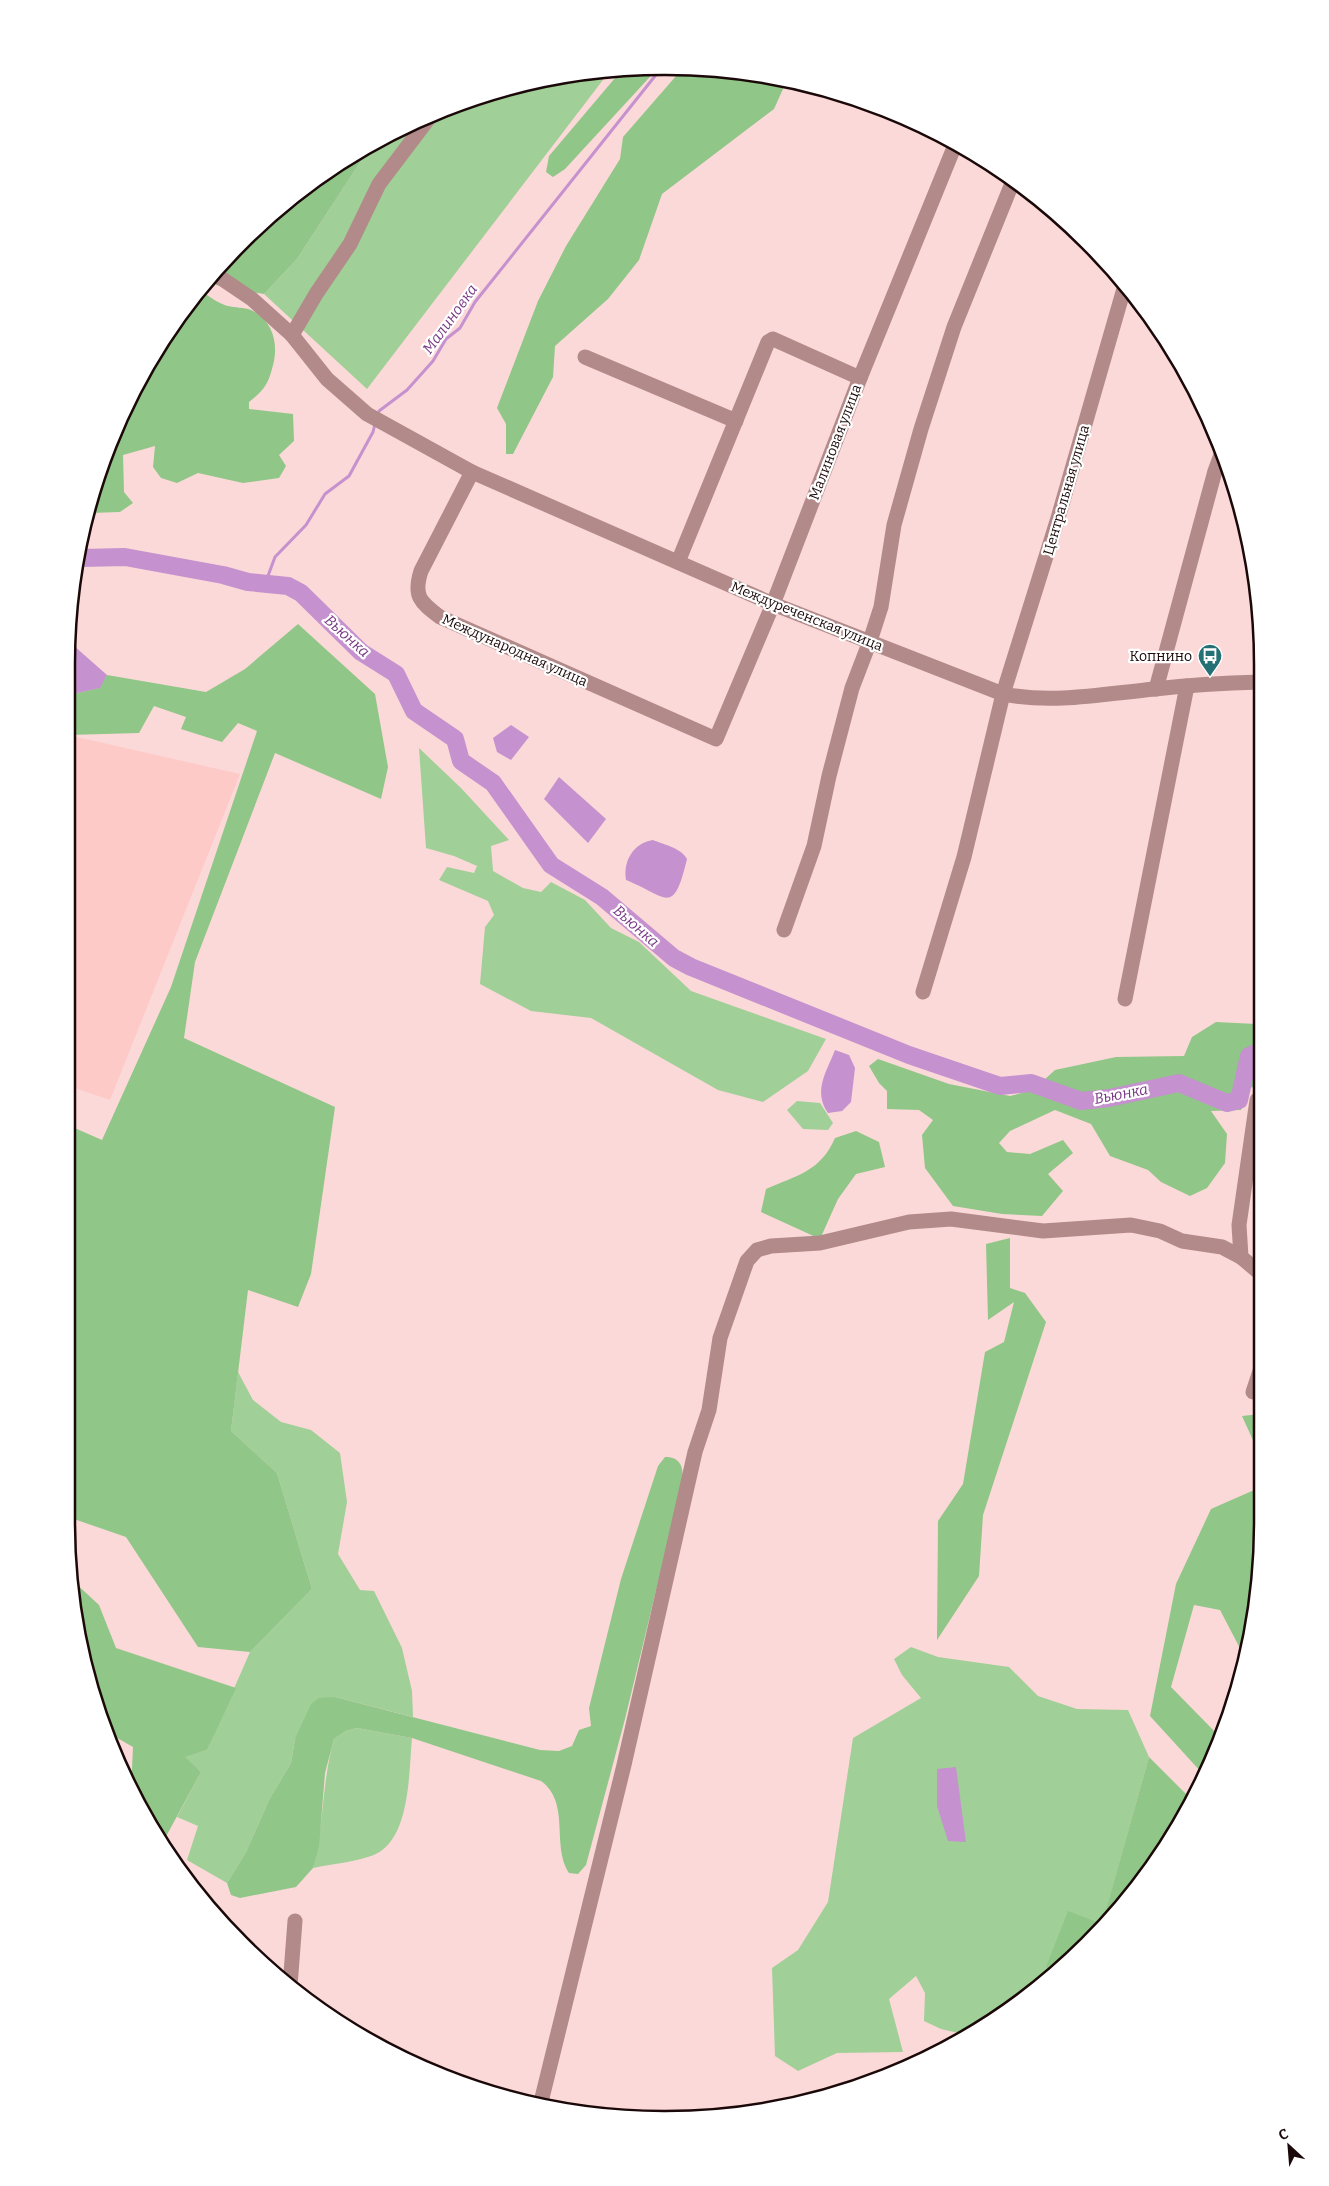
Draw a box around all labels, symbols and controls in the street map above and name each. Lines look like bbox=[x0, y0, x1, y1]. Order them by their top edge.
water label: Малиновка bbox=[419, 281, 481, 357]
street label: Малиновая улица bbox=[806, 382, 865, 502]
street label: Центральная улица bbox=[1040, 423, 1093, 557]
street label: Междуреченская улица bbox=[728, 578, 885, 655]
water label: Вьюнка bbox=[321, 611, 373, 661]
street label: Международная улица bbox=[439, 611, 590, 690]
bus stop icon: Копнино bbox=[1197, 643, 1223, 677]
place label: Копнино bbox=[1130, 648, 1192, 665]
water label: Вьюнка bbox=[610, 901, 662, 951]
water label: Вьюнка bbox=[1093, 1080, 1149, 1108]
north arrow bbox=[1264, 2121, 1314, 2171]
text: С bbox=[1276, 2125, 1291, 2144]

